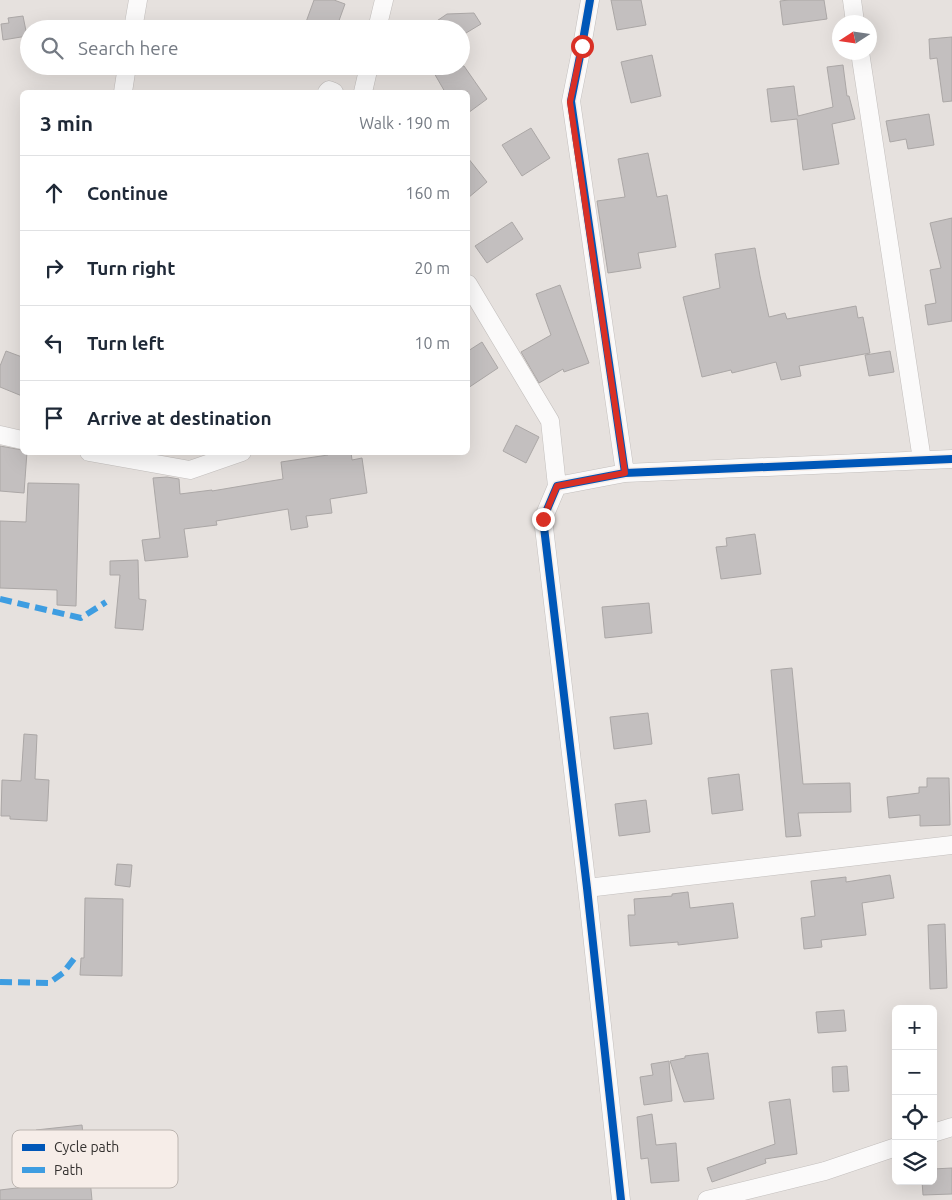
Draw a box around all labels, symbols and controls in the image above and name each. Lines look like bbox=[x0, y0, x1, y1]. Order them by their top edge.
north arrow bbox=[832, 15, 877, 60]
search box bbox=[20, 20, 470, 75]
icon: search bbox=[38, 34, 66, 62]
route start bbox=[571, 35, 594, 58]
text: Search here bbox=[78, 37, 178, 59]
text: 3 min bbox=[40, 111, 93, 135]
text: Walk · 190 m bbox=[359, 114, 450, 132]
icon: ahead bbox=[40, 179, 68, 207]
text: Continue bbox=[87, 182, 168, 204]
text: 160 m bbox=[405, 184, 450, 202]
icon: right bbox=[40, 254, 68, 282]
text: Turn right bbox=[87, 257, 175, 279]
text: 20 m bbox=[414, 259, 450, 277]
icon: left bbox=[40, 329, 68, 357]
text: Turn left bbox=[87, 332, 165, 354]
text: 10 m bbox=[414, 334, 450, 352]
icon: arrive bbox=[40, 404, 68, 432]
text: Arrive at destination bbox=[87, 407, 272, 429]
route end bbox=[532, 508, 555, 531]
map controls bbox=[892, 1005, 937, 1185]
button: + bbox=[892, 1005, 937, 1050]
button: − bbox=[892, 1050, 937, 1095]
button: locate bbox=[892, 1095, 937, 1140]
legend bbox=[12, 1130, 178, 1188]
text: Cycle path bbox=[54, 1139, 119, 1155]
button: layers bbox=[892, 1140, 937, 1185]
text: Path bbox=[54, 1162, 83, 1178]

